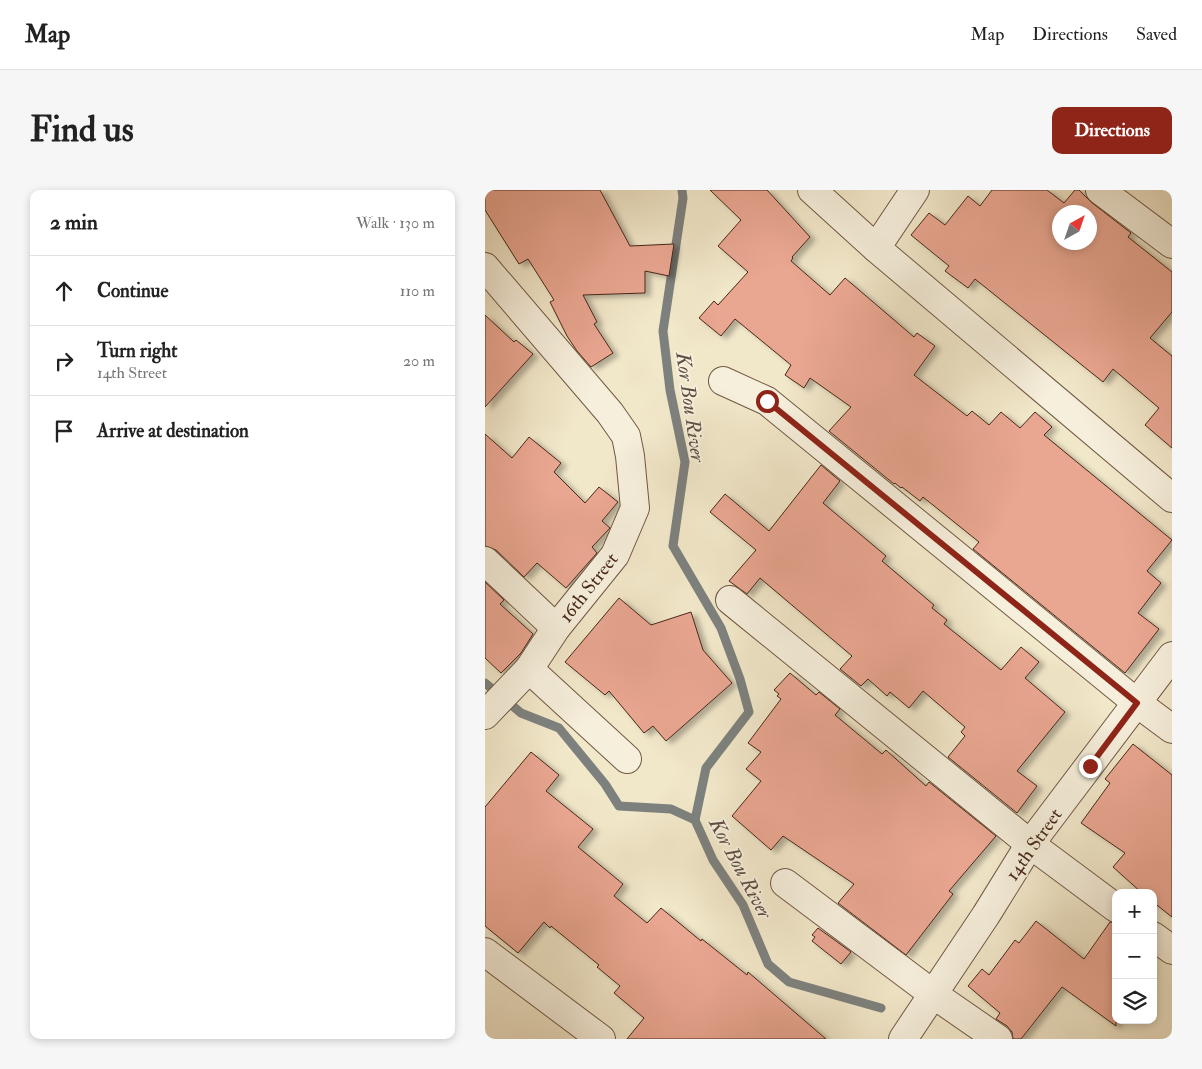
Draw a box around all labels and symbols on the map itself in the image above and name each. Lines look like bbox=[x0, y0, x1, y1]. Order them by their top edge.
north arrow bbox=[1052, 205, 1097, 250]
water label: Kor Bou River bbox=[670, 350, 711, 465]
route start bbox=[756, 390, 779, 413]
street label: 16th Street bbox=[554, 548, 624, 627]
route end bbox=[1079, 755, 1102, 778]
street label: 14th Street bbox=[1000, 804, 1067, 885]
water label: Kor Bou River bbox=[703, 813, 778, 924]

